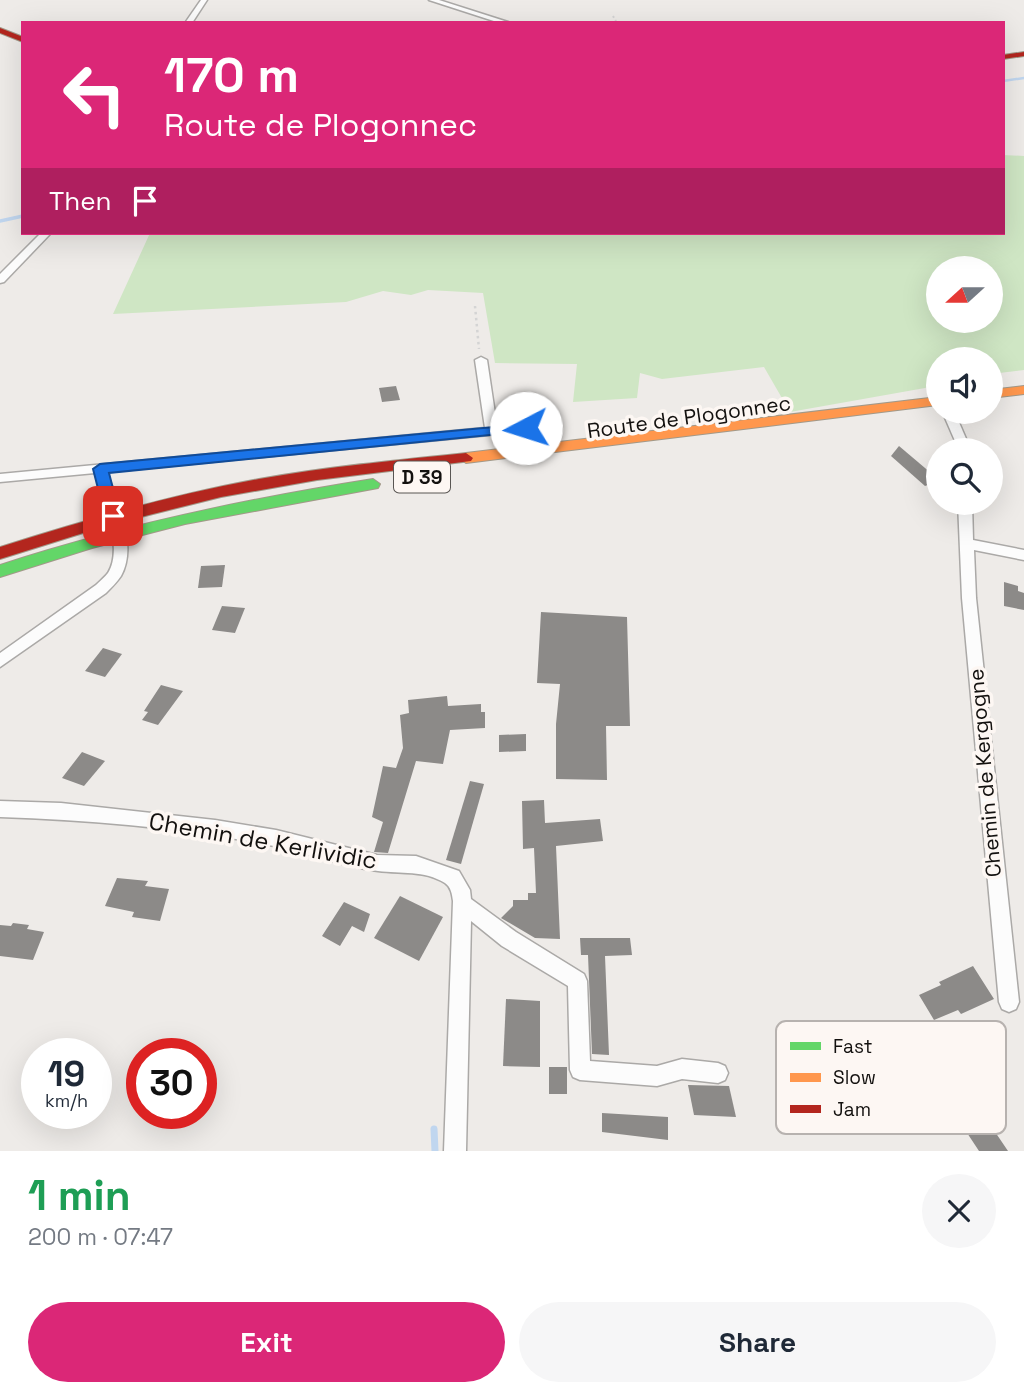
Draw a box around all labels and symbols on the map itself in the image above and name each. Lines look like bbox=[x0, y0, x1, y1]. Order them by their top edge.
north arrow bbox=[926, 256, 1003, 332]
street label: Route de Plogonnec bbox=[585, 389, 793, 444]
position arrow bbox=[489, 391, 563, 465]
road number: D 39 bbox=[394, 462, 450, 492]
pin bbox=[83, 486, 143, 546]
street label: Chemin de Kergogne bbox=[962, 668, 1007, 878]
street label: Chemin de Kerlividic bbox=[147, 805, 380, 876]
legend bbox=[776, 1021, 1006, 1134]
text: Fast bbox=[833, 1034, 873, 1059]
speed limit sign: 30 bbox=[126, 1038, 217, 1129]
text: Slow bbox=[833, 1065, 876, 1090]
text: Jam bbox=[833, 1097, 871, 1122]

